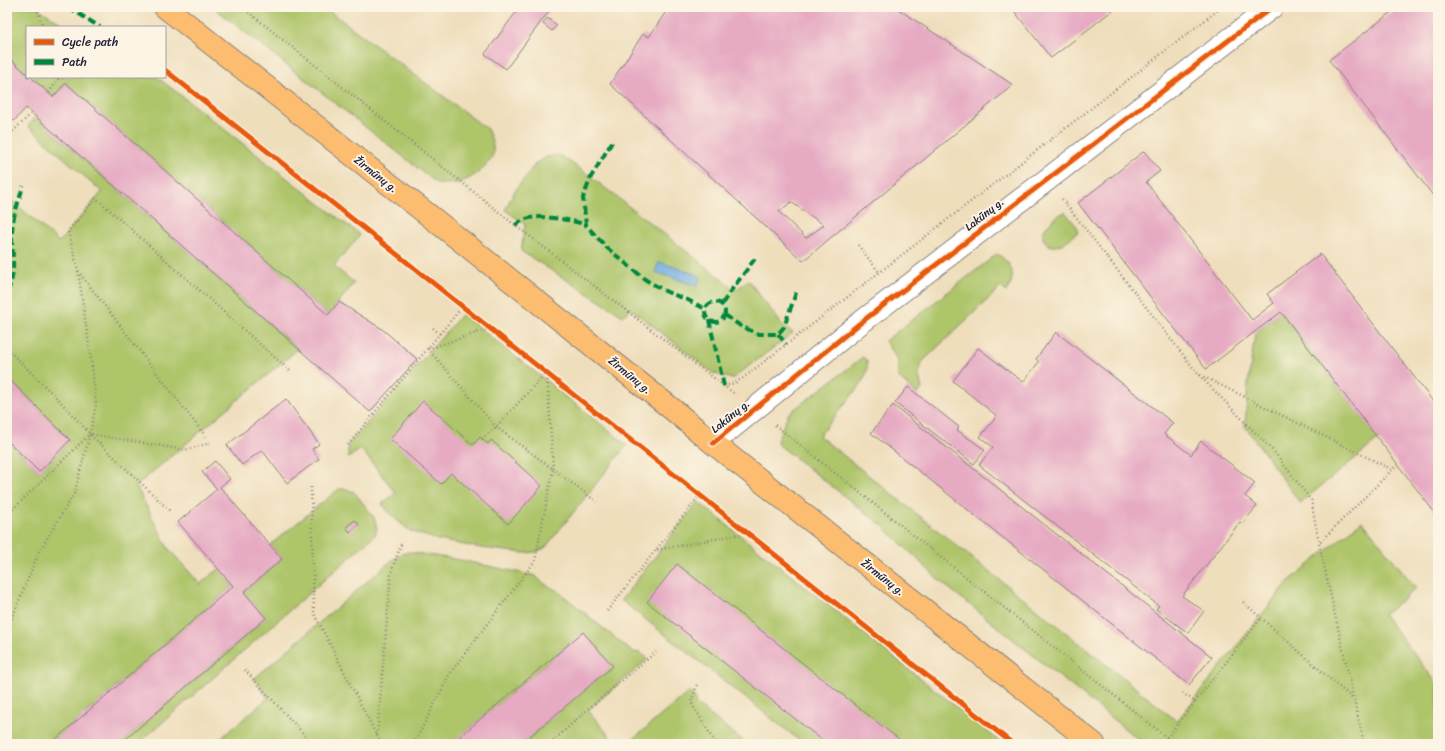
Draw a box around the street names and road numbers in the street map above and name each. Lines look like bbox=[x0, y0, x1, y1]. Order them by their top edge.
street label: Žirmūnų g. bbox=[350, 151, 402, 198]
street label: Lakūnų g. bbox=[960, 193, 1008, 236]
street label: Žirmūnų g. bbox=[604, 352, 656, 399]
street label: Lakūnų g. bbox=[706, 395, 754, 438]
street label: Žirmūnų g. bbox=[857, 554, 909, 601]

